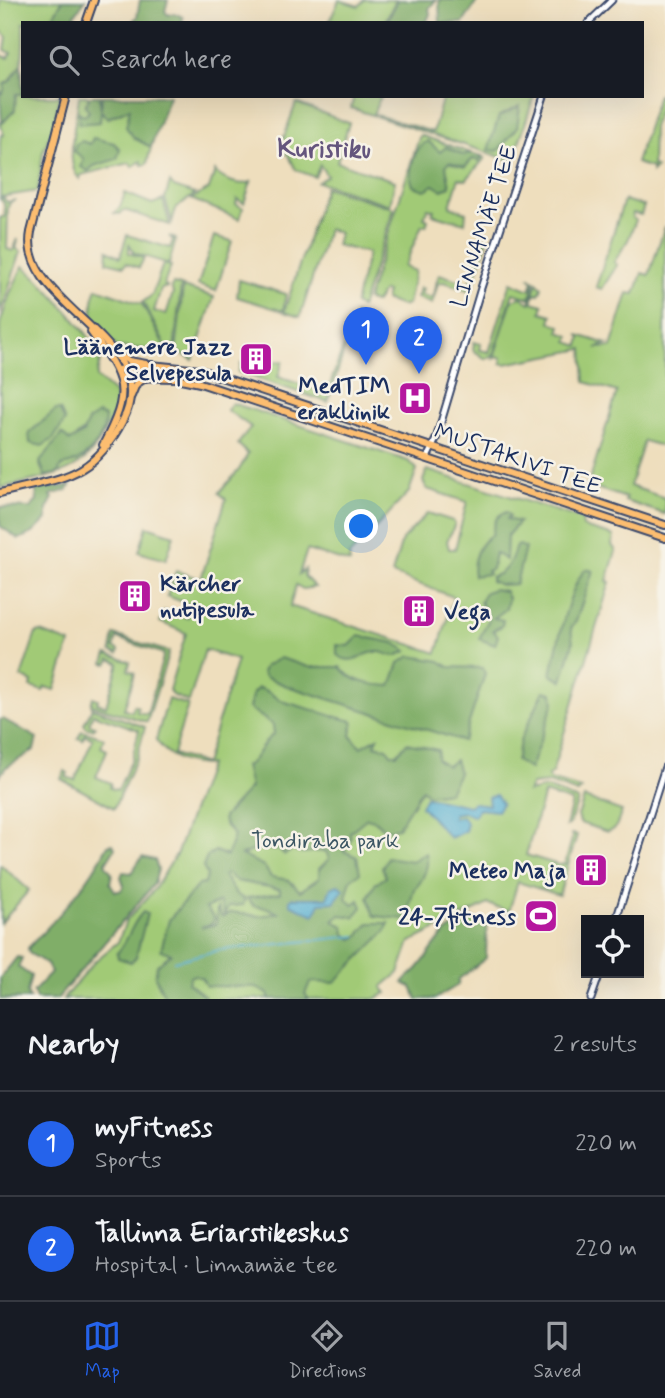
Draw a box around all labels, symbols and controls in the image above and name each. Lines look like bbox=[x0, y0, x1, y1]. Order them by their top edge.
search box bbox=[21, 21, 644, 98]
icon: search bbox=[45, 41, 83, 79]
text: Search here bbox=[101, 43, 232, 77]
district label: Kuristiku bbox=[277, 133, 371, 167]
street label: LINNAMÄE TEE bbox=[445, 142, 525, 311]
pin: 1 bbox=[343, 307, 389, 365]
pin: 2 bbox=[396, 316, 442, 374]
place label: Läänemere Jazz Selvepesula bbox=[64, 333, 232, 389]
building icon: Läänemere Jazz Selvepesula bbox=[237, 340, 275, 378]
place label: MedTIM erakliinik bbox=[297, 372, 390, 428]
hospital icon: MedTIM erakliinik bbox=[396, 379, 434, 417]
street label: MUSTAKIVI TEE bbox=[430, 417, 605, 503]
your location bbox=[344, 509, 378, 543]
place label: Kärcher nutipesula bbox=[160, 570, 255, 626]
building icon: Kärcher nutipesula bbox=[116, 577, 154, 615]
building icon: Vega bbox=[400, 592, 438, 630]
place label: Vega bbox=[444, 598, 491, 631]
park label: Tondiraba park bbox=[251, 827, 399, 857]
building icon: Meteo Maja bbox=[572, 851, 610, 889]
place label: Meteo Maja bbox=[449, 857, 566, 887]
sports icon: 24-7fitness bbox=[522, 897, 560, 935]
place label: 24-7fitness bbox=[398, 903, 517, 933]
map controls bbox=[581, 915, 644, 978]
button: locate bbox=[581, 915, 644, 978]
text: Nearby bbox=[28, 1025, 119, 1064]
text: 2 results bbox=[553, 1030, 637, 1060]
text: myFitness bbox=[95, 1112, 213, 1146]
text: 1 bbox=[46, 1129, 56, 1159]
text: 220 m bbox=[575, 1129, 637, 1159]
text: Sports bbox=[95, 1146, 162, 1176]
text: Tallinna Eriarstikeskus bbox=[95, 1217, 349, 1251]
text: 2 bbox=[45, 1234, 57, 1264]
text: 220 m bbox=[575, 1234, 637, 1264]
text: Hospital · Linnamäe tee bbox=[95, 1251, 337, 1281]
tab: Map bbox=[83, 1317, 121, 1384]
tab: Directions bbox=[288, 1317, 367, 1384]
tab: Saved bbox=[533, 1317, 581, 1384]

